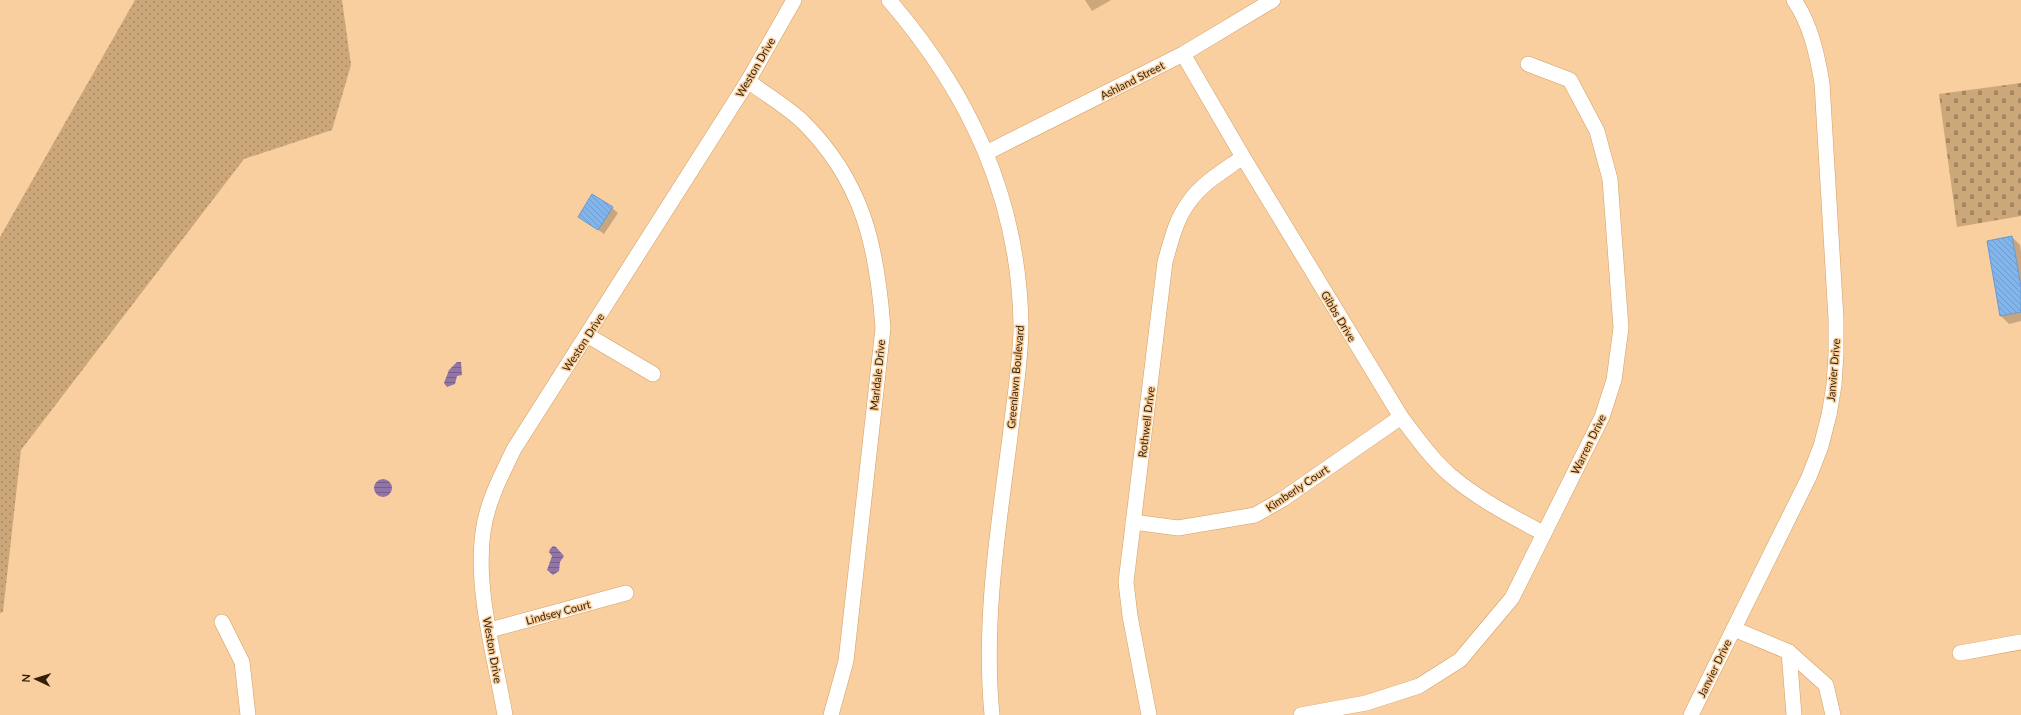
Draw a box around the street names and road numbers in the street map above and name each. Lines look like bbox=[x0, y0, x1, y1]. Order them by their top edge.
street label: Weston Drive bbox=[733, 35, 777, 99]
street label: Ashland Street bbox=[1098, 58, 1166, 102]
street label: Gibbs Drive bbox=[1319, 288, 1359, 344]
street label: Weston Drive bbox=[559, 310, 607, 374]
street label: Greenlawn Boulevard bbox=[1004, 325, 1026, 429]
street label: Janvier Drive bbox=[1824, 338, 1842, 402]
street label: Marldale Drive bbox=[867, 339, 887, 411]
street label: Rothwell Drive bbox=[1135, 386, 1157, 458]
street label: Warren Drive bbox=[1568, 412, 1608, 476]
street label: Kimberly Court bbox=[1263, 462, 1331, 514]
street label: Lindsey Court bbox=[524, 597, 592, 627]
street label: Weston Drive bbox=[481, 616, 505, 684]
street label: Janvier Drive bbox=[1694, 637, 1734, 699]

